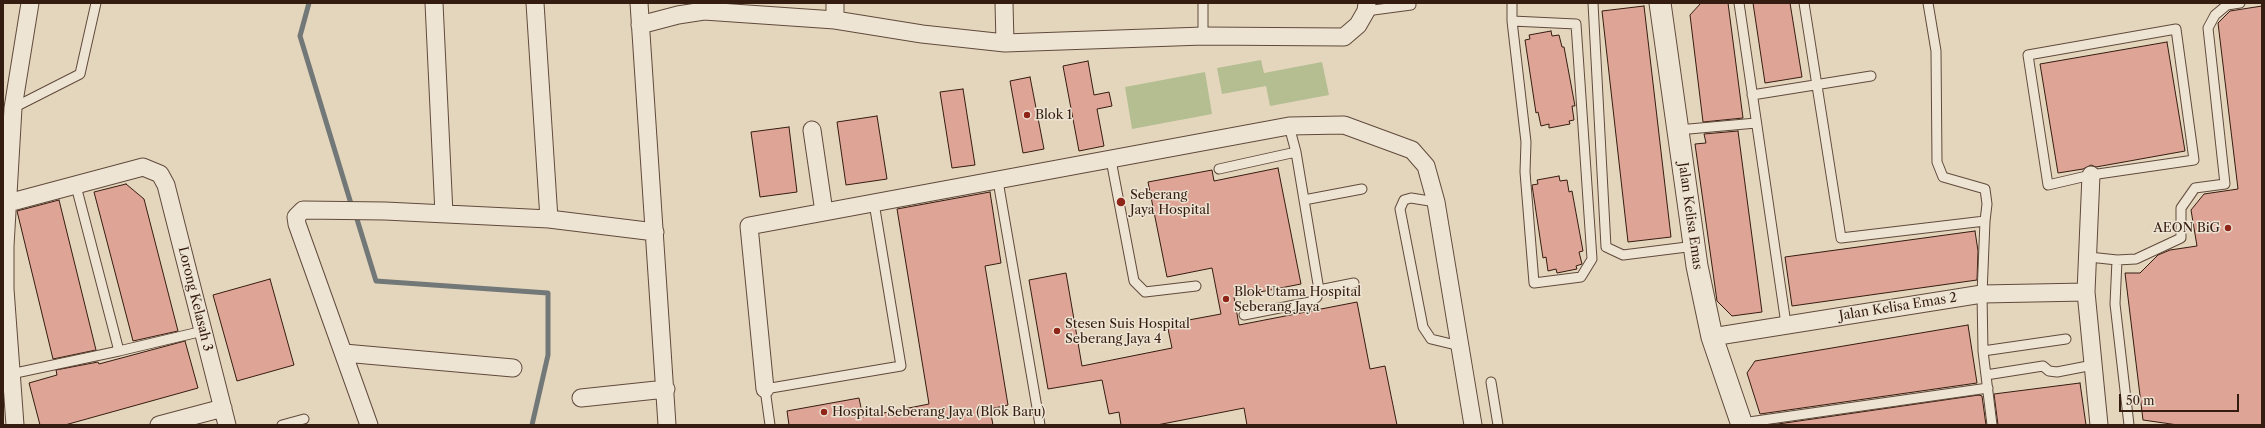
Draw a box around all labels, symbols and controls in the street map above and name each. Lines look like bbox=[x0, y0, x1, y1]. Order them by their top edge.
place label: Blok 1 bbox=[1035, 107, 1072, 123]
marker: Blok 1 bbox=[1022, 110, 1032, 120]
street label: Jalan Kelisa Emas bbox=[1675, 161, 1705, 271]
place label: Seberang Jaya Hospital bbox=[1130, 187, 1210, 218]
marker: Seberang Jaya Hospital bbox=[1115, 196, 1127, 208]
place label: AEON BiG bbox=[2153, 220, 2220, 236]
marker: AEON BiG bbox=[2223, 223, 2233, 233]
street label: Lorong Kelasah 3 bbox=[174, 245, 216, 353]
place label: Blok Utama Hospital Seberang Jaya bbox=[1234, 284, 1361, 315]
street label: Jalan Kelisa Emas 2 bbox=[1838, 290, 1958, 324]
marker: Blok Utama Hospital Seberang Jaya bbox=[1221, 294, 1231, 304]
place label: Stesen Suis Hospital Seberang Jaya 4 bbox=[1065, 316, 1190, 347]
marker: Stesen Suis Hospital Seberang Jaya 4 bbox=[1052, 326, 1062, 336]
scale bar bbox=[2121, 386, 2241, 412]
text: 50 m bbox=[2126, 393, 2155, 408]
place label: Hospital Seberang Jaya (Blok Baru) bbox=[832, 404, 1045, 420]
marker: Hospital Seberang Jaya (Blok Baru) bbox=[819, 407, 829, 417]

